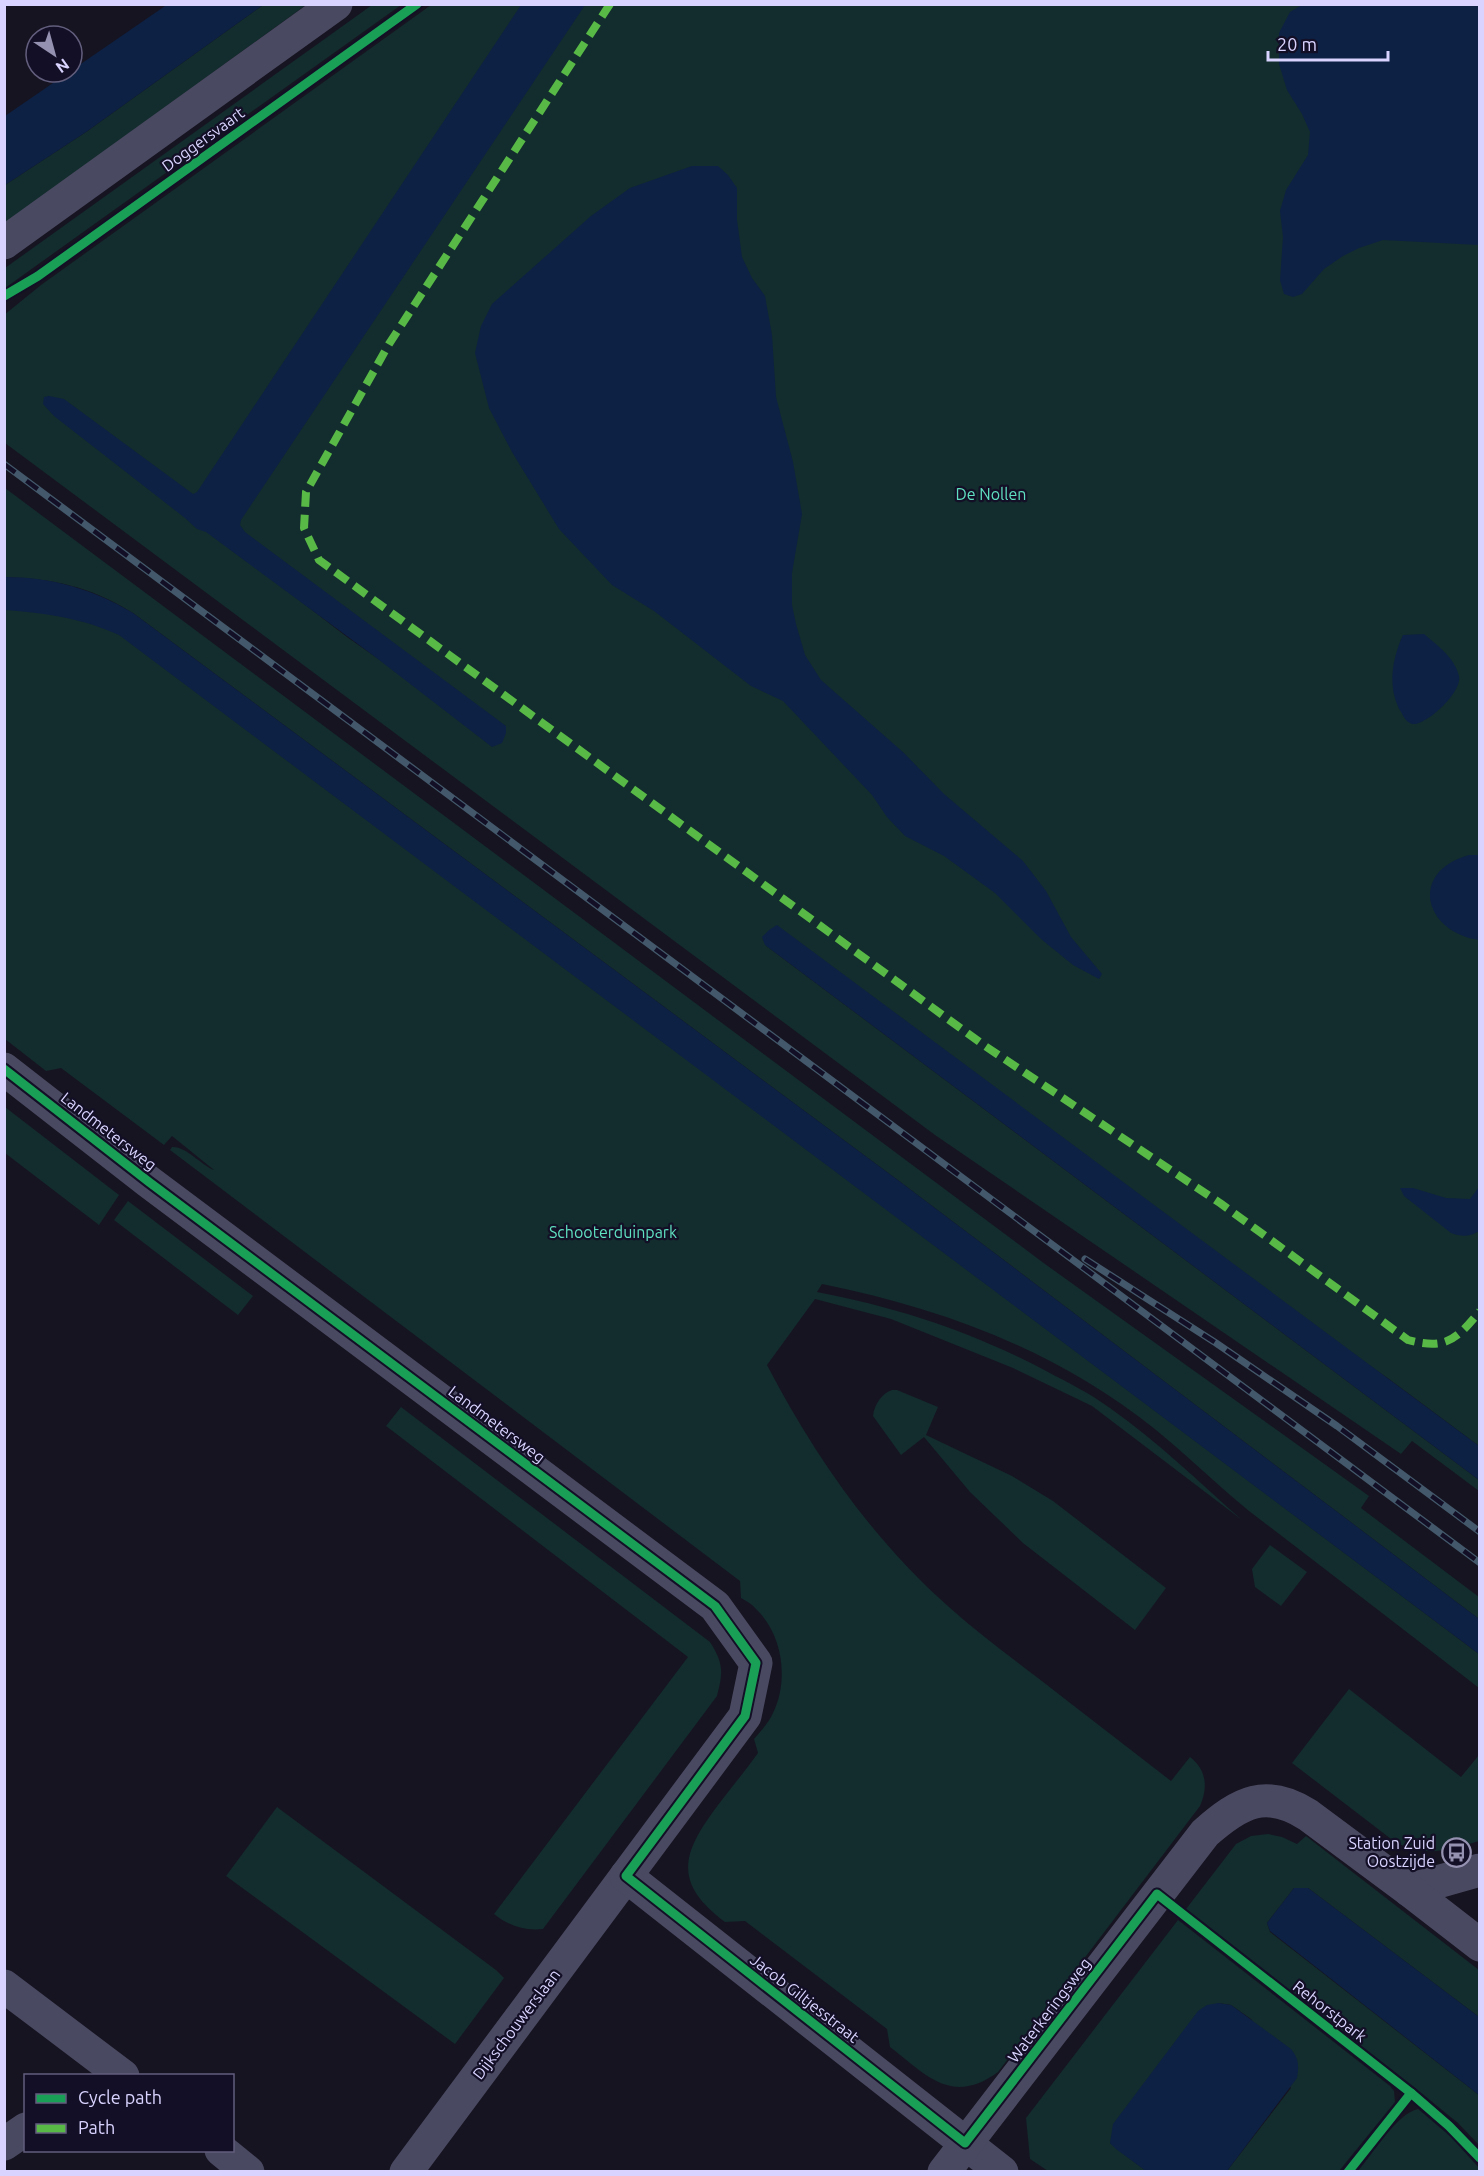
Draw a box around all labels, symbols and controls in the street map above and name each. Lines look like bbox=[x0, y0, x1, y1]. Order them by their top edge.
north arrow bbox=[24, 24, 84, 84]
scale bar bbox=[1268, 24, 1388, 62]
text: 20 m bbox=[1277, 34, 1317, 54]
text: N bbox=[53, 55, 73, 77]
street label: Doggersvaart bbox=[158, 103, 248, 175]
park label: De Nollen bbox=[956, 485, 1026, 503]
street label: Landmetersweg bbox=[58, 1088, 160, 1174]
park label: Schooterduinpark bbox=[549, 1223, 677, 1241]
street label: Landmetersweg bbox=[445, 1382, 549, 1466]
place label: Station Zuid Oostzijde bbox=[1348, 1834, 1435, 1870]
bus stop icon: Station Zuid Oostzijde bbox=[1440, 1836, 1472, 1868]
street label: Jacob Giltjesstraat bbox=[747, 1950, 863, 2046]
street label: Waterkeringsweg bbox=[1004, 1954, 1094, 2066]
street label: Dijkschouwerslaan bbox=[469, 1965, 563, 2083]
street label: Rehorstpark bbox=[1290, 1977, 1370, 2045]
legend bbox=[24, 2074, 234, 2152]
text: Cycle path bbox=[78, 2087, 162, 2107]
text: Path bbox=[78, 2117, 115, 2137]

